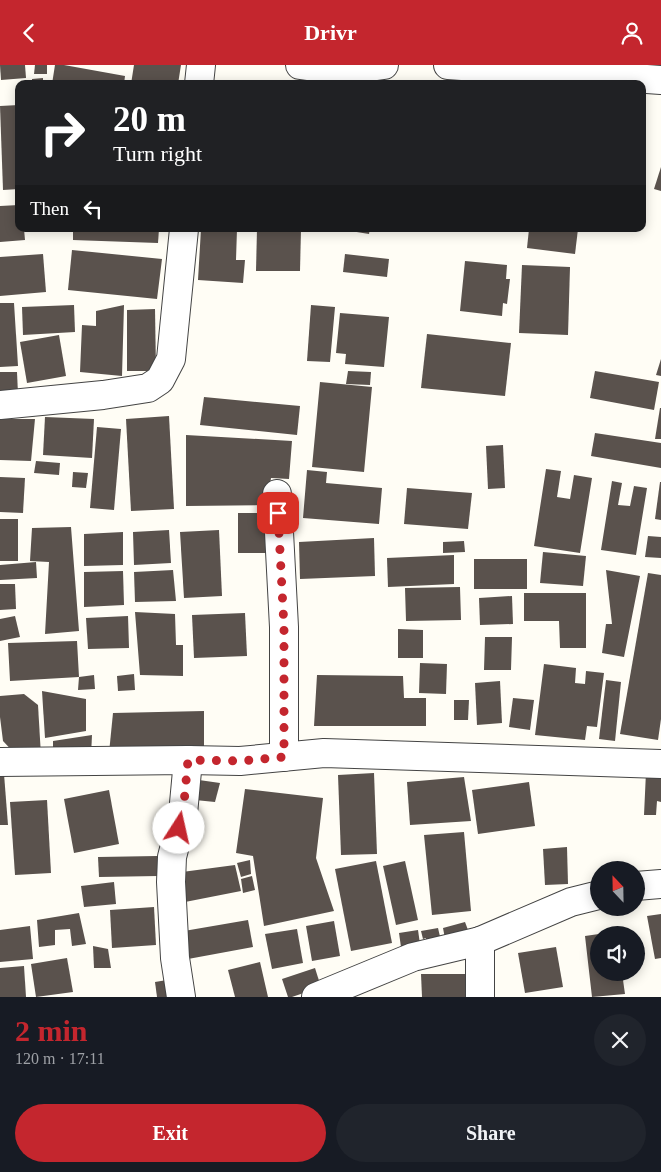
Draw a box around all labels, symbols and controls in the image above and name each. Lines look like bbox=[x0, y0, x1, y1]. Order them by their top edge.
icon: back bbox=[15, 19, 43, 47]
icon: person bbox=[618, 19, 646, 47]
text: Drivr bbox=[304, 20, 357, 45]
icon: right bbox=[30, 100, 95, 165]
text: 20 m bbox=[113, 100, 186, 139]
text: Turn right bbox=[113, 141, 202, 166]
icon: left bbox=[79, 195, 107, 223]
text: Then bbox=[30, 198, 69, 219]
pin bbox=[257, 492, 299, 534]
icon: arrive bbox=[264, 499, 292, 527]
position arrow bbox=[152, 801, 204, 853]
north arrow bbox=[590, 861, 645, 916]
map controls bbox=[590, 861, 645, 981]
button: sound bbox=[590, 926, 645, 981]
text: 2 min bbox=[15, 1014, 88, 1047]
button: close bbox=[594, 1014, 646, 1066]
text: 120 m · 17:11 bbox=[15, 1050, 105, 1067]
button: Exit bbox=[15, 1104, 326, 1162]
button: Share bbox=[336, 1104, 646, 1162]

